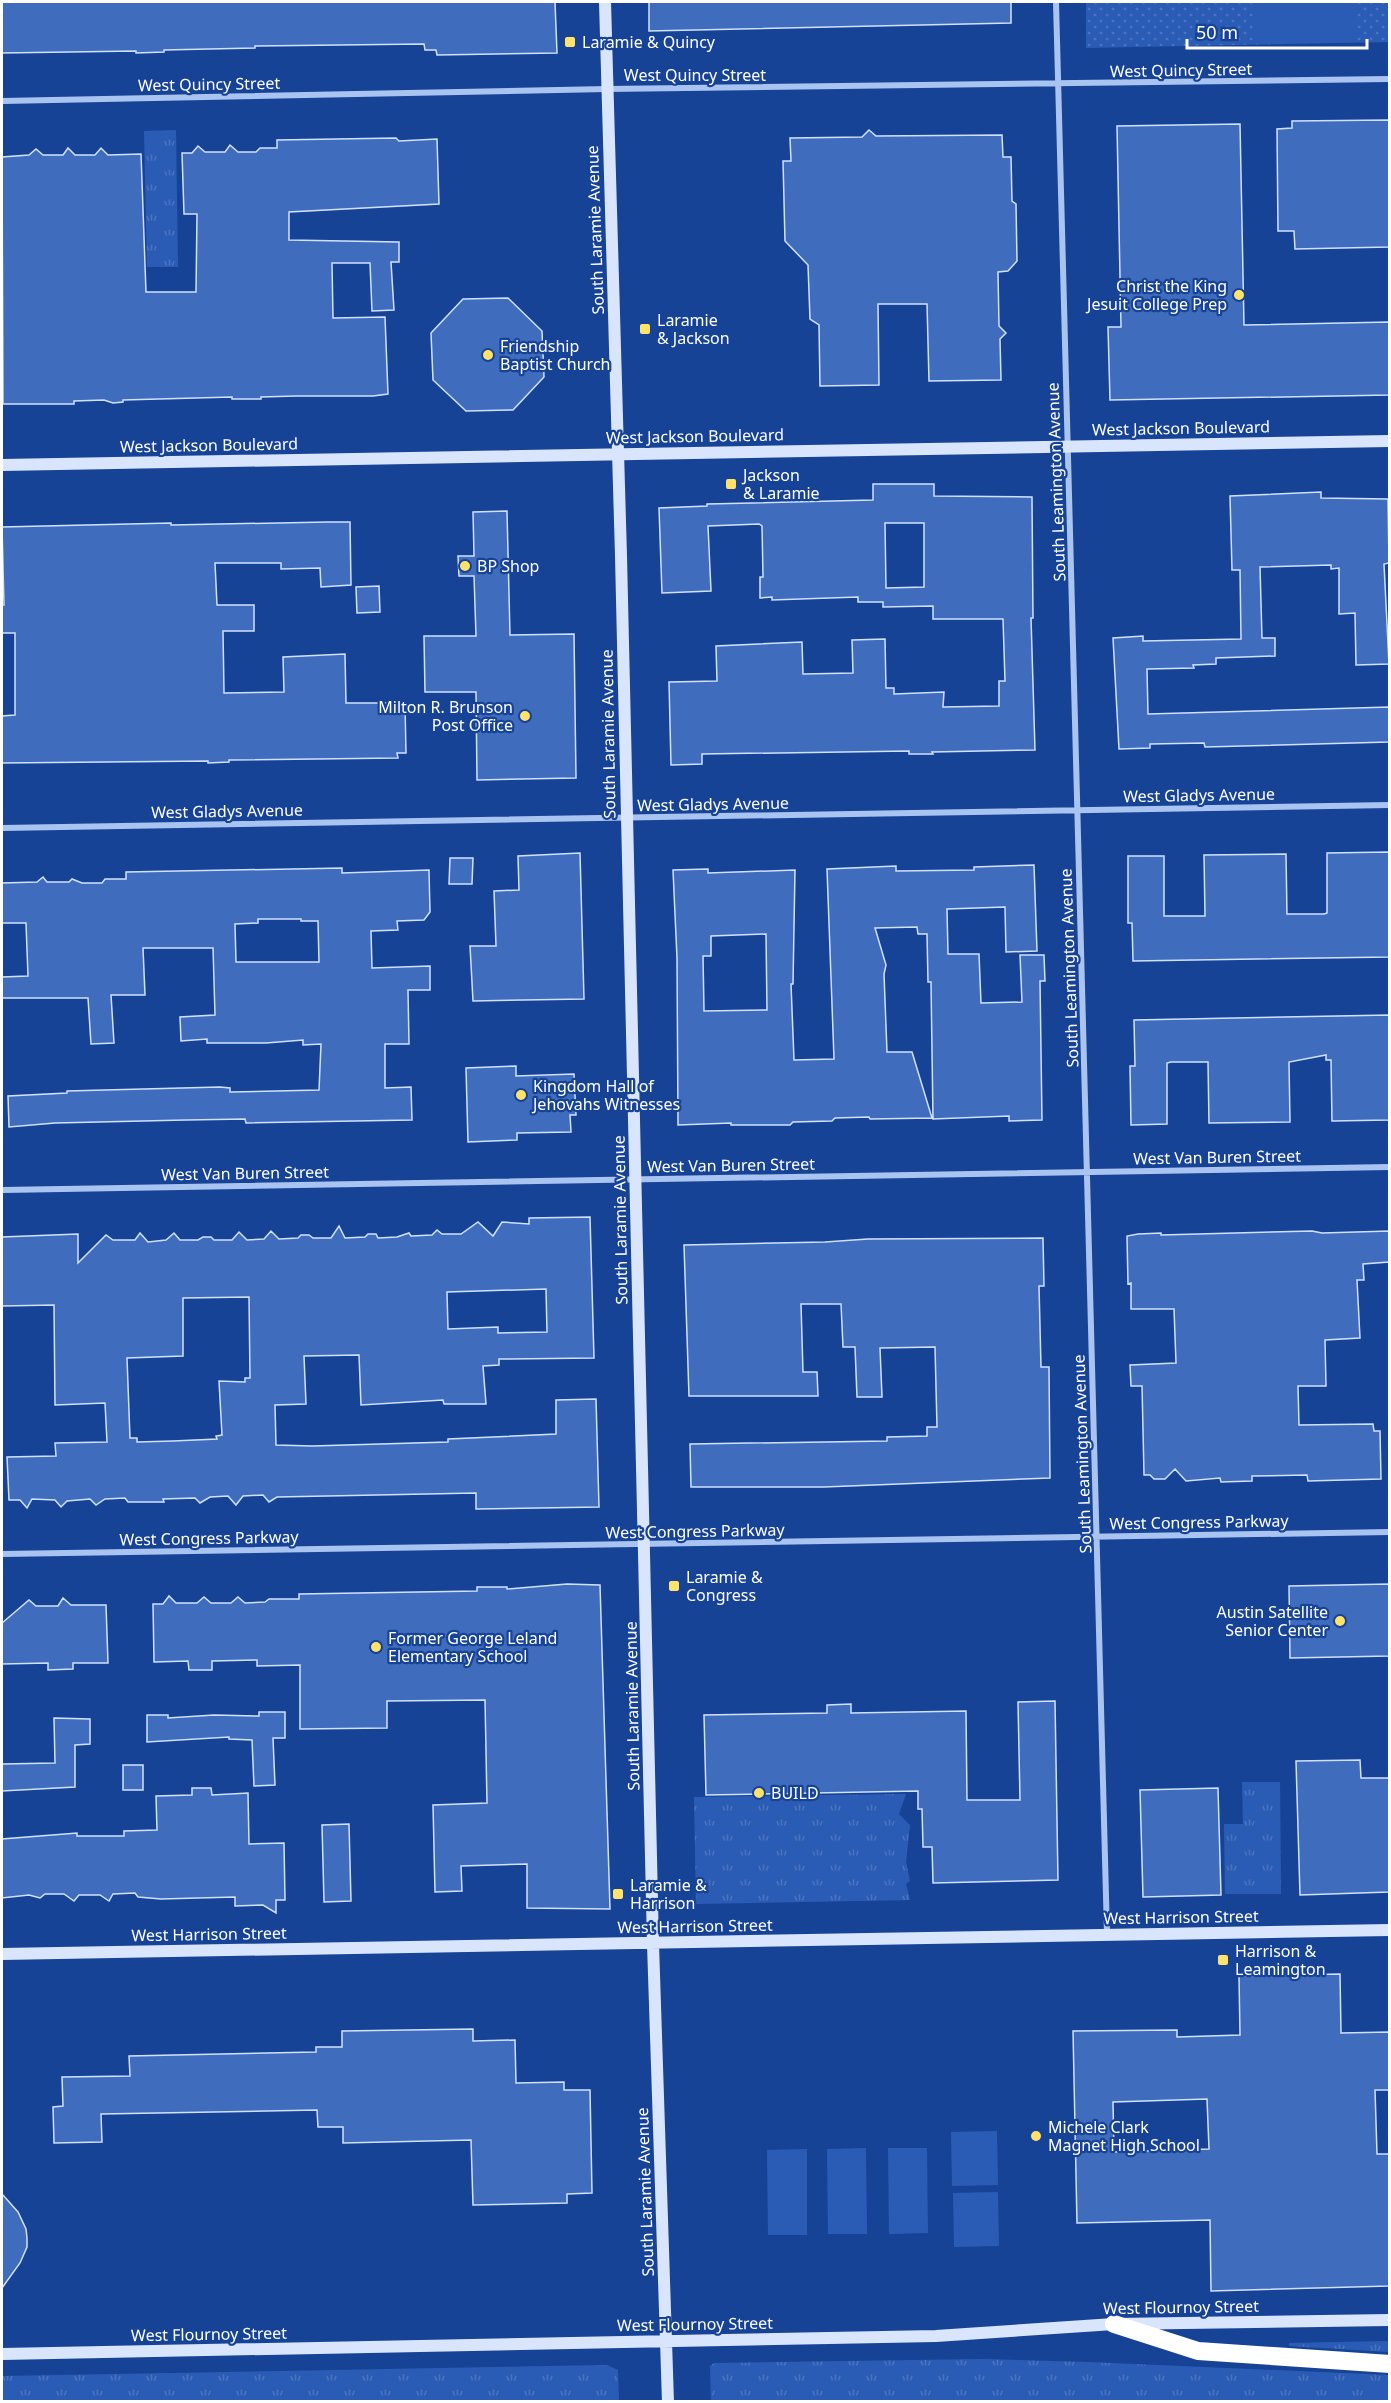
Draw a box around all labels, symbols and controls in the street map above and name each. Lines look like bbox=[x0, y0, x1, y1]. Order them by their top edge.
scale bar bbox=[1187, 12, 1367, 50]
text: 50 m bbox=[1196, 20, 1238, 44]
place label: Laramie & Quincy bbox=[582, 31, 716, 53]
marker: Laramie & Quincy bbox=[563, 35, 577, 49]
street label: West Quincy Street bbox=[1110, 58, 1253, 82]
street label: West Quincy Street bbox=[624, 64, 766, 86]
street label: West Quincy Street bbox=[138, 72, 281, 96]
street label: South Laramie Avenue bbox=[581, 145, 609, 315]
place label: Christ the King Jesuit College Prep bbox=[1085, 275, 1227, 315]
marker: Christ the King Jesuit College Prep bbox=[1232, 288, 1246, 302]
place label: Laramie & Jackson bbox=[657, 309, 730, 349]
marker: Laramie & Jackson bbox=[638, 322, 652, 336]
place label: Friendship Baptist Church bbox=[500, 335, 610, 375]
marker: Friendship Baptist Church bbox=[481, 348, 495, 362]
street label: South Leamington Avenue bbox=[1042, 382, 1070, 582]
street label: West Jackson Boulevard bbox=[1092, 415, 1270, 441]
street label: West Jackson Boulevard bbox=[606, 423, 784, 449]
street label: West Jackson Boulevard bbox=[120, 432, 298, 458]
place label: Jackson & Laramie bbox=[741, 464, 820, 504]
marker: Jackson & Laramie bbox=[724, 477, 738, 491]
place label: BP Shop bbox=[477, 555, 539, 577]
marker: BP Shop bbox=[458, 559, 472, 573]
street label: South Laramie Avenue bbox=[596, 649, 620, 819]
place label: Milton R. Brunson Post Office bbox=[378, 696, 513, 736]
marker: Milton R. Brunson Post Office bbox=[518, 709, 532, 723]
street label: West Gladys Avenue bbox=[1123, 783, 1275, 807]
street label: West Gladys Avenue bbox=[637, 792, 789, 816]
street label: West Gladys Avenue bbox=[151, 799, 303, 823]
street label: South Leamington Avenue bbox=[1055, 868, 1083, 1068]
place label: Kingdom Hall of Jehovahs Witnesses bbox=[531, 1075, 680, 1115]
marker: Kingdom Hall of Jehovahs Witnesses bbox=[514, 1088, 528, 1102]
street label: South Laramie Avenue bbox=[608, 1135, 632, 1305]
street label: West Van Buren Street bbox=[1133, 1145, 1301, 1169]
street label: West Van Buren Street bbox=[647, 1153, 815, 1177]
street label: West Van Buren Street bbox=[161, 1161, 329, 1185]
street label: South Leamington Avenue bbox=[1068, 1354, 1096, 1554]
street label: West Congress Parkway bbox=[1109, 1509, 1290, 1535]
street label: West Congress Parkway bbox=[605, 1518, 786, 1544]
street label: West Congress Parkway bbox=[119, 1525, 300, 1551]
place label: Laramie & Congress bbox=[686, 1566, 763, 1606]
marker: Laramie & Congress bbox=[667, 1579, 681, 1593]
place label: Austin Satellite Senior Center bbox=[1217, 1601, 1328, 1641]
marker: Austin Satellite Senior Center bbox=[1333, 1614, 1347, 1628]
street label: South Laramie Avenue bbox=[620, 1621, 644, 1791]
place label: Former George Leland Elementary School bbox=[388, 1627, 557, 1667]
marker: Former George Leland Elementary School bbox=[369, 1640, 383, 1654]
place label: BUILD bbox=[771, 1782, 819, 1804]
marker: BUILD bbox=[752, 1786, 766, 1800]
place label: Laramie & Harrison bbox=[630, 1874, 707, 1914]
marker: Laramie & Harrison bbox=[611, 1887, 625, 1901]
street label: West Harrison Street bbox=[1103, 1905, 1259, 1929]
street label: West Harrison Street bbox=[617, 1914, 773, 1938]
street label: West Harrison Street bbox=[131, 1922, 287, 1946]
place label: Harrison & Leamington bbox=[1235, 1940, 1326, 1980]
marker: Harrison & Leamington bbox=[1216, 1953, 1230, 1967]
street label: South Laramie Avenue bbox=[631, 2107, 659, 2277]
place label: Michele Clark Magnet High School bbox=[1048, 2116, 1200, 2156]
marker: Michele Clark Magnet High School bbox=[1029, 2129, 1043, 2143]
street label: West Flournoy Street bbox=[1103, 2295, 1259, 2319]
street label: West Flournoy Street bbox=[617, 2312, 773, 2336]
street label: West Flournoy Street bbox=[131, 2322, 287, 2346]

